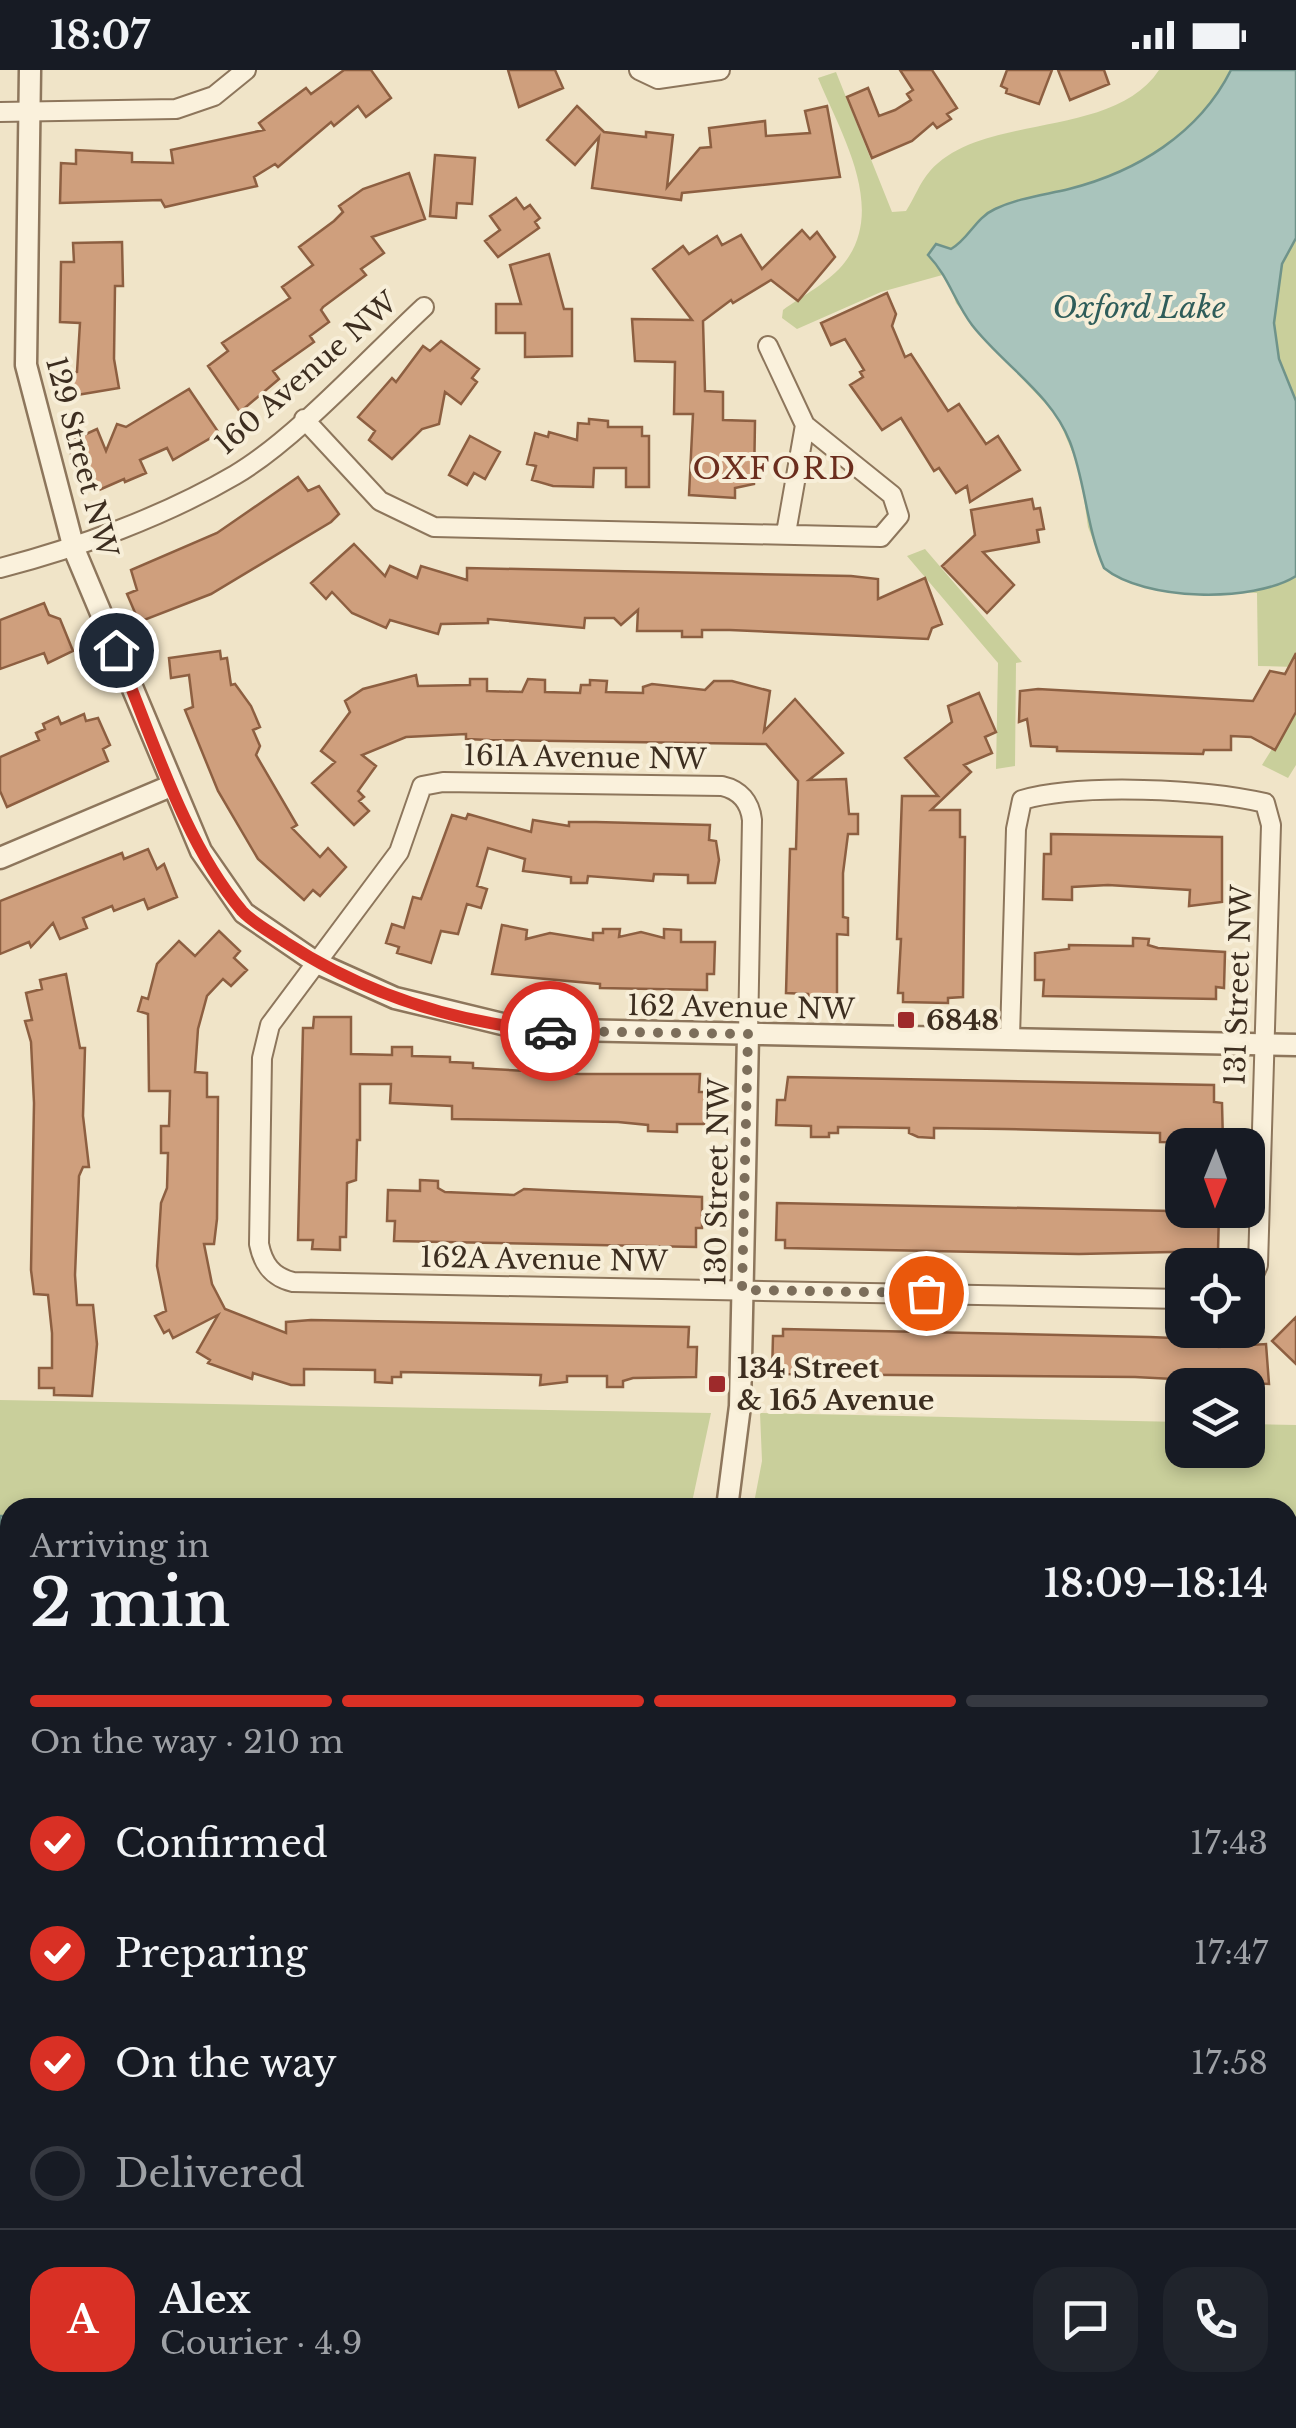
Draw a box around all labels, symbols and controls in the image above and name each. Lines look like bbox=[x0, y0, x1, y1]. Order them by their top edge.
text: 18:07 bbox=[50, 12, 150, 59]
street label: 160 Avenue NW bbox=[208, 284, 406, 462]
water label: Oxford Lake bbox=[1052, 289, 1226, 326]
street label: 129 Street NW bbox=[38, 353, 125, 562]
district label: OXFORD bbox=[692, 450, 858, 487]
pin bbox=[74, 608, 159, 693]
icon: home bbox=[89, 623, 144, 678]
street label: 161A Avenue NW bbox=[463, 738, 708, 777]
street label: 131 Street NW bbox=[1218, 883, 1260, 1086]
courier bbox=[500, 981, 600, 1081]
street label: 162 Avenue NW bbox=[627, 988, 856, 1027]
place label: 6848 bbox=[926, 1003, 999, 1038]
icon: car bbox=[523, 1004, 578, 1059]
marker: 6848 bbox=[895, 1009, 917, 1031]
street label: 130 Street NW bbox=[698, 1077, 737, 1286]
north arrow bbox=[1165, 1128, 1265, 1228]
map controls bbox=[1165, 1128, 1265, 1468]
street label: 162A Avenue NW bbox=[420, 1240, 669, 1279]
button: locate bbox=[1165, 1248, 1265, 1348]
pin bbox=[884, 1251, 969, 1336]
icon: bag bbox=[899, 1266, 954, 1321]
place label: 134 Street & 165 Avenue bbox=[737, 1351, 934, 1418]
button: layers bbox=[1165, 1368, 1265, 1468]
marker: 134 Street & 165 Avenue bbox=[706, 1373, 728, 1395]
text: Arriving in bbox=[30, 1526, 209, 1566]
text: 18:09–18:14 bbox=[1043, 1560, 1268, 1607]
text: 2 min bbox=[30, 1563, 230, 1644]
text: On the way · 210 m bbox=[30, 1722, 344, 1762]
icon: check bbox=[30, 1816, 85, 1871]
text: Confirmed bbox=[115, 1820, 328, 1867]
text: 17:43 bbox=[1190, 1823, 1268, 1863]
icon: check bbox=[30, 1926, 85, 1981]
text: Preparing bbox=[115, 1930, 307, 1977]
text: 17:47 bbox=[1194, 1933, 1268, 1973]
icon: check bbox=[30, 2036, 85, 2091]
text: On the way bbox=[115, 2040, 337, 2087]
text: 17:58 bbox=[1191, 2043, 1268, 2083]
text: Delivered bbox=[115, 2150, 305, 2197]
button: chat bbox=[1033, 2267, 1138, 2372]
button: phone bbox=[1163, 2267, 1268, 2372]
text: Alex bbox=[160, 2276, 251, 2323]
text: A bbox=[67, 2296, 98, 2343]
text: Courier · 4.9 bbox=[160, 2323, 362, 2363]

